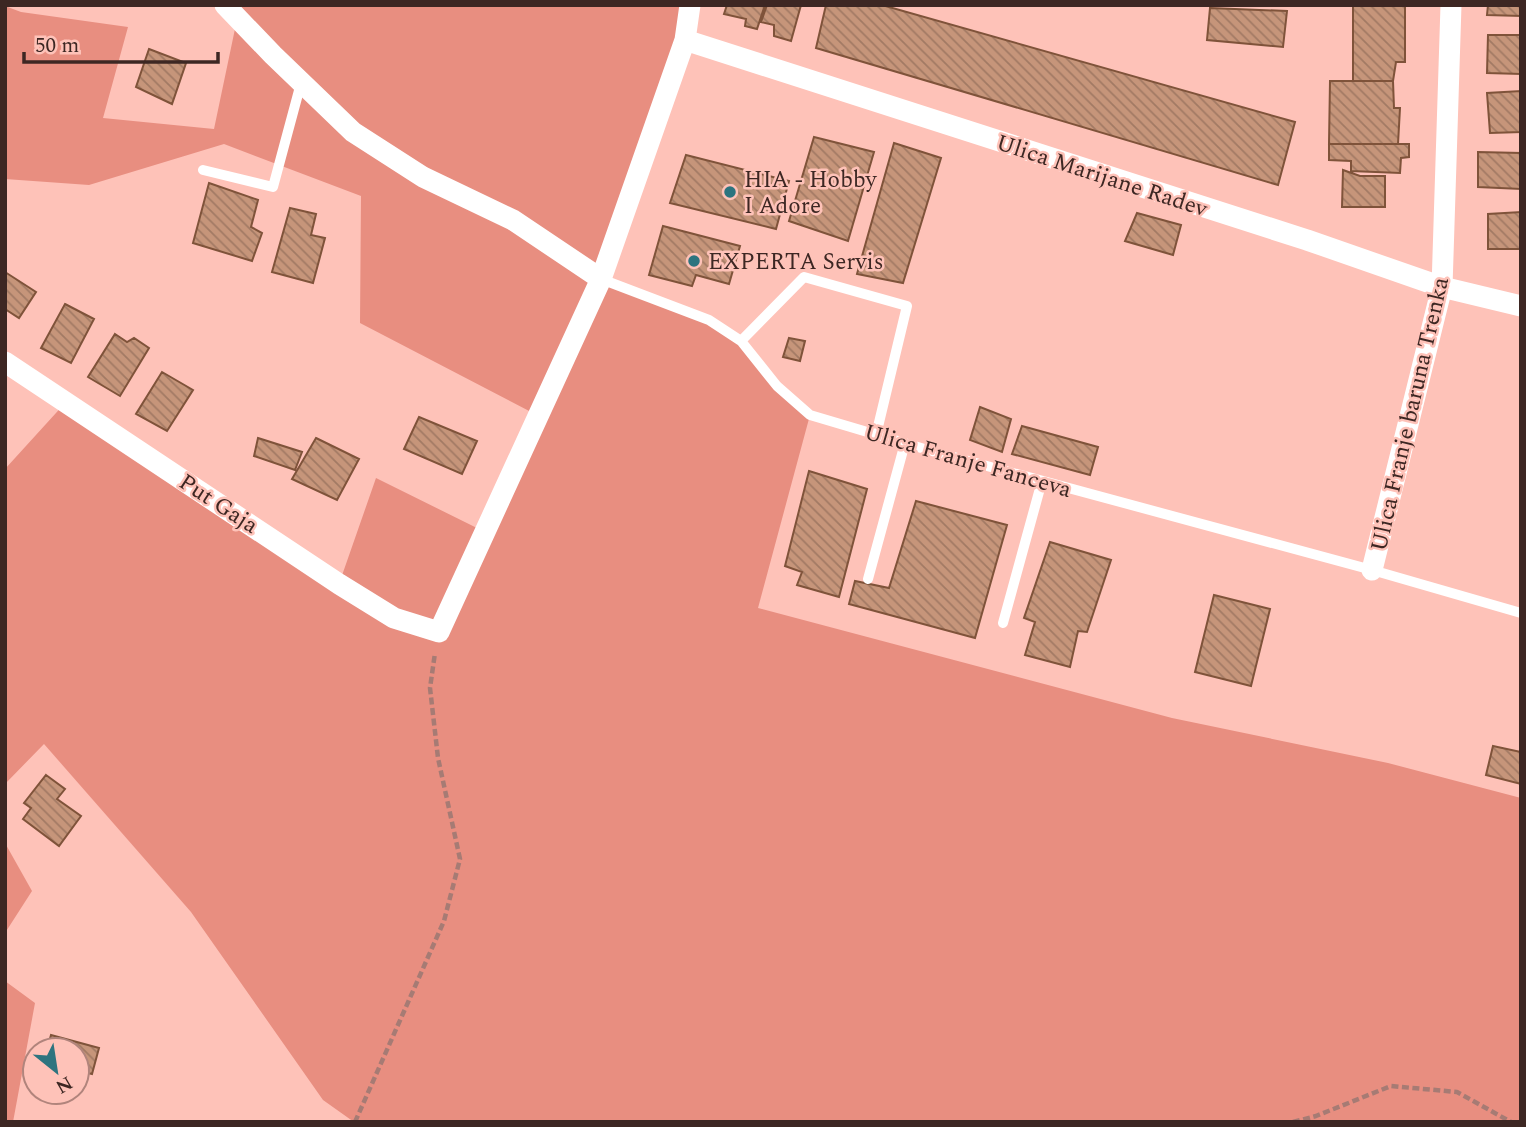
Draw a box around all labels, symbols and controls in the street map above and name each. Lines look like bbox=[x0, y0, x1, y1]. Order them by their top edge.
scale bar bbox=[24, 21, 219, 65]
text: 50 m bbox=[35, 30, 79, 62]
street label: Ulica Marijane Radev bbox=[991, 126, 1213, 227]
place label: HIA - Hobby I Adore bbox=[744, 163, 878, 224]
marker: HIA - Hobby I Adore bbox=[722, 184, 738, 200]
place label: EXPERTA Servis bbox=[708, 245, 884, 280]
marker: EXPERTA Servis bbox=[686, 253, 702, 269]
street label: Ulica Franje baruna Trenka bbox=[1362, 274, 1459, 555]
street label: Ulica Franje Fanceva bbox=[860, 415, 1076, 508]
street label: Put Gaja bbox=[171, 465, 265, 543]
north arrow bbox=[21, 1036, 91, 1106]
text: N bbox=[50, 1068, 78, 1101]

